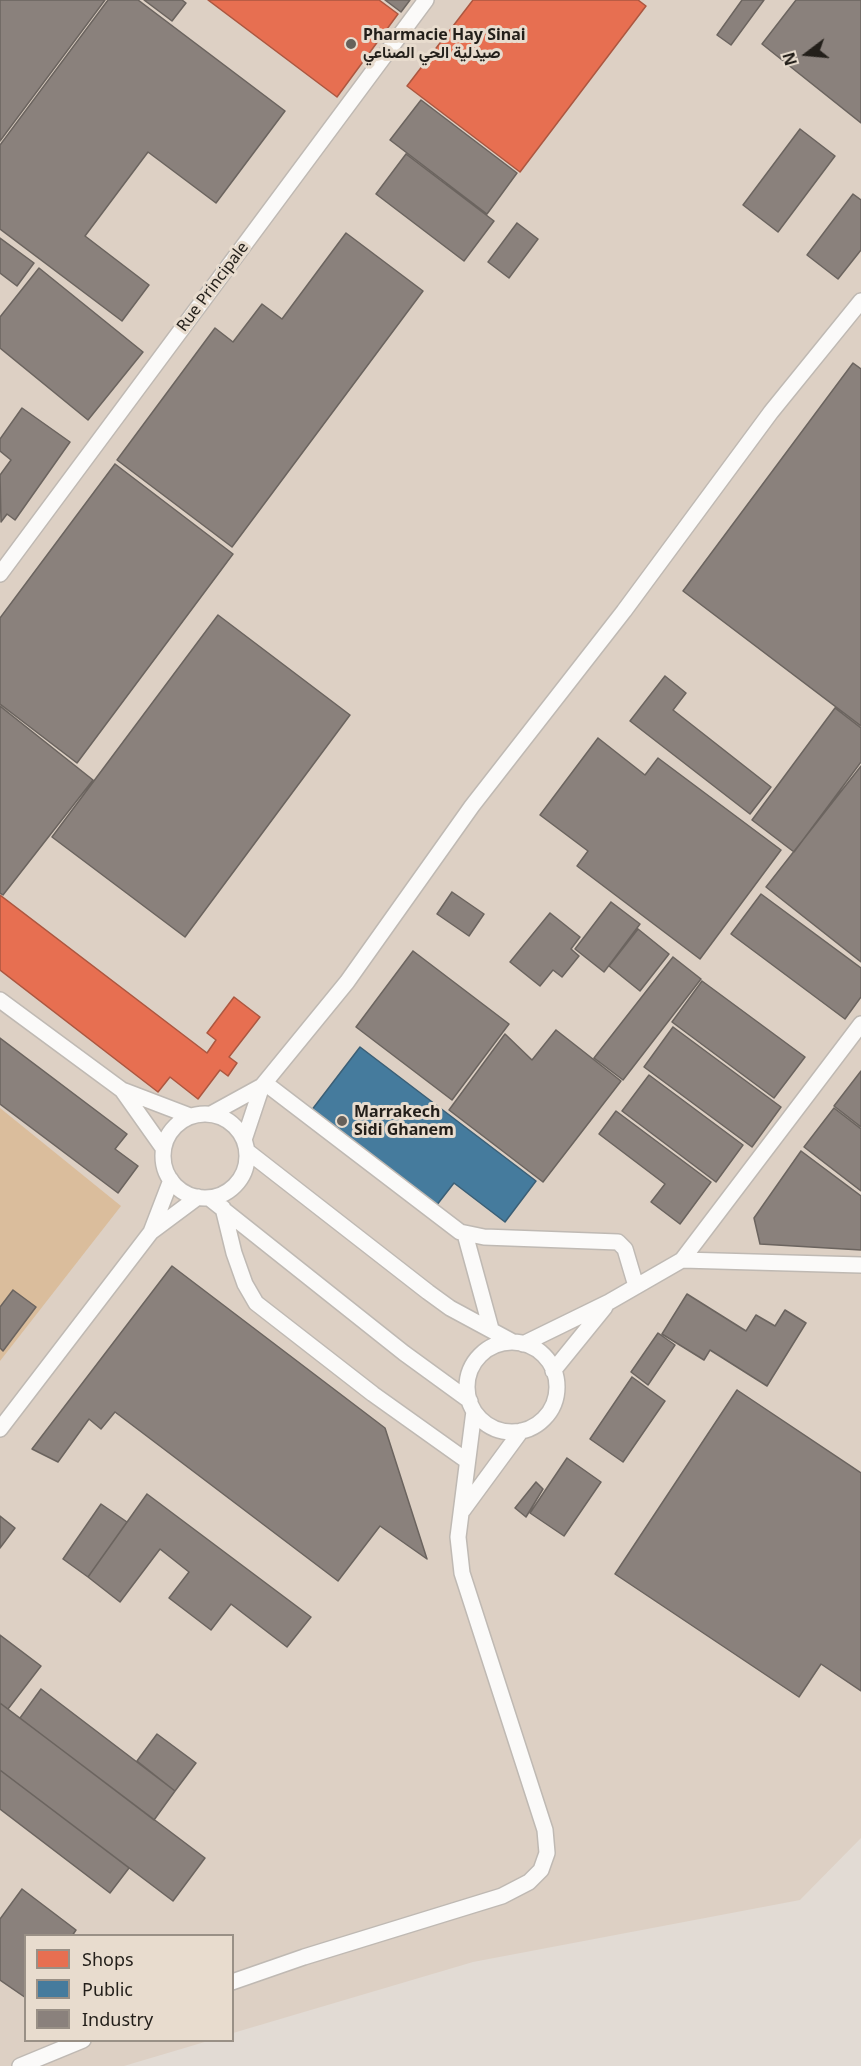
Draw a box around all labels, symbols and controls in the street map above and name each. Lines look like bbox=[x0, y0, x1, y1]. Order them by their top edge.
north arrow bbox=[777, 24, 837, 84]
place label: Pharmacie Hay Sinai صيدلية الحي الصناعي bbox=[363, 25, 525, 63]
marker: Pharmacie Hay Sinai صيدلية الحي الصناعي bbox=[344, 37, 358, 51]
text: N bbox=[777, 50, 802, 68]
street label: Rue Principale bbox=[173, 238, 253, 336]
place label: Marrakech Sidi Ghanem bbox=[354, 1102, 454, 1140]
marker: Marrakech Sidi Ghanem bbox=[335, 1114, 349, 1128]
legend bbox=[24, 1934, 234, 2042]
text: Shops bbox=[82, 1947, 134, 1971]
text: Public bbox=[82, 1977, 133, 2001]
text: Industry bbox=[82, 2007, 153, 2031]

